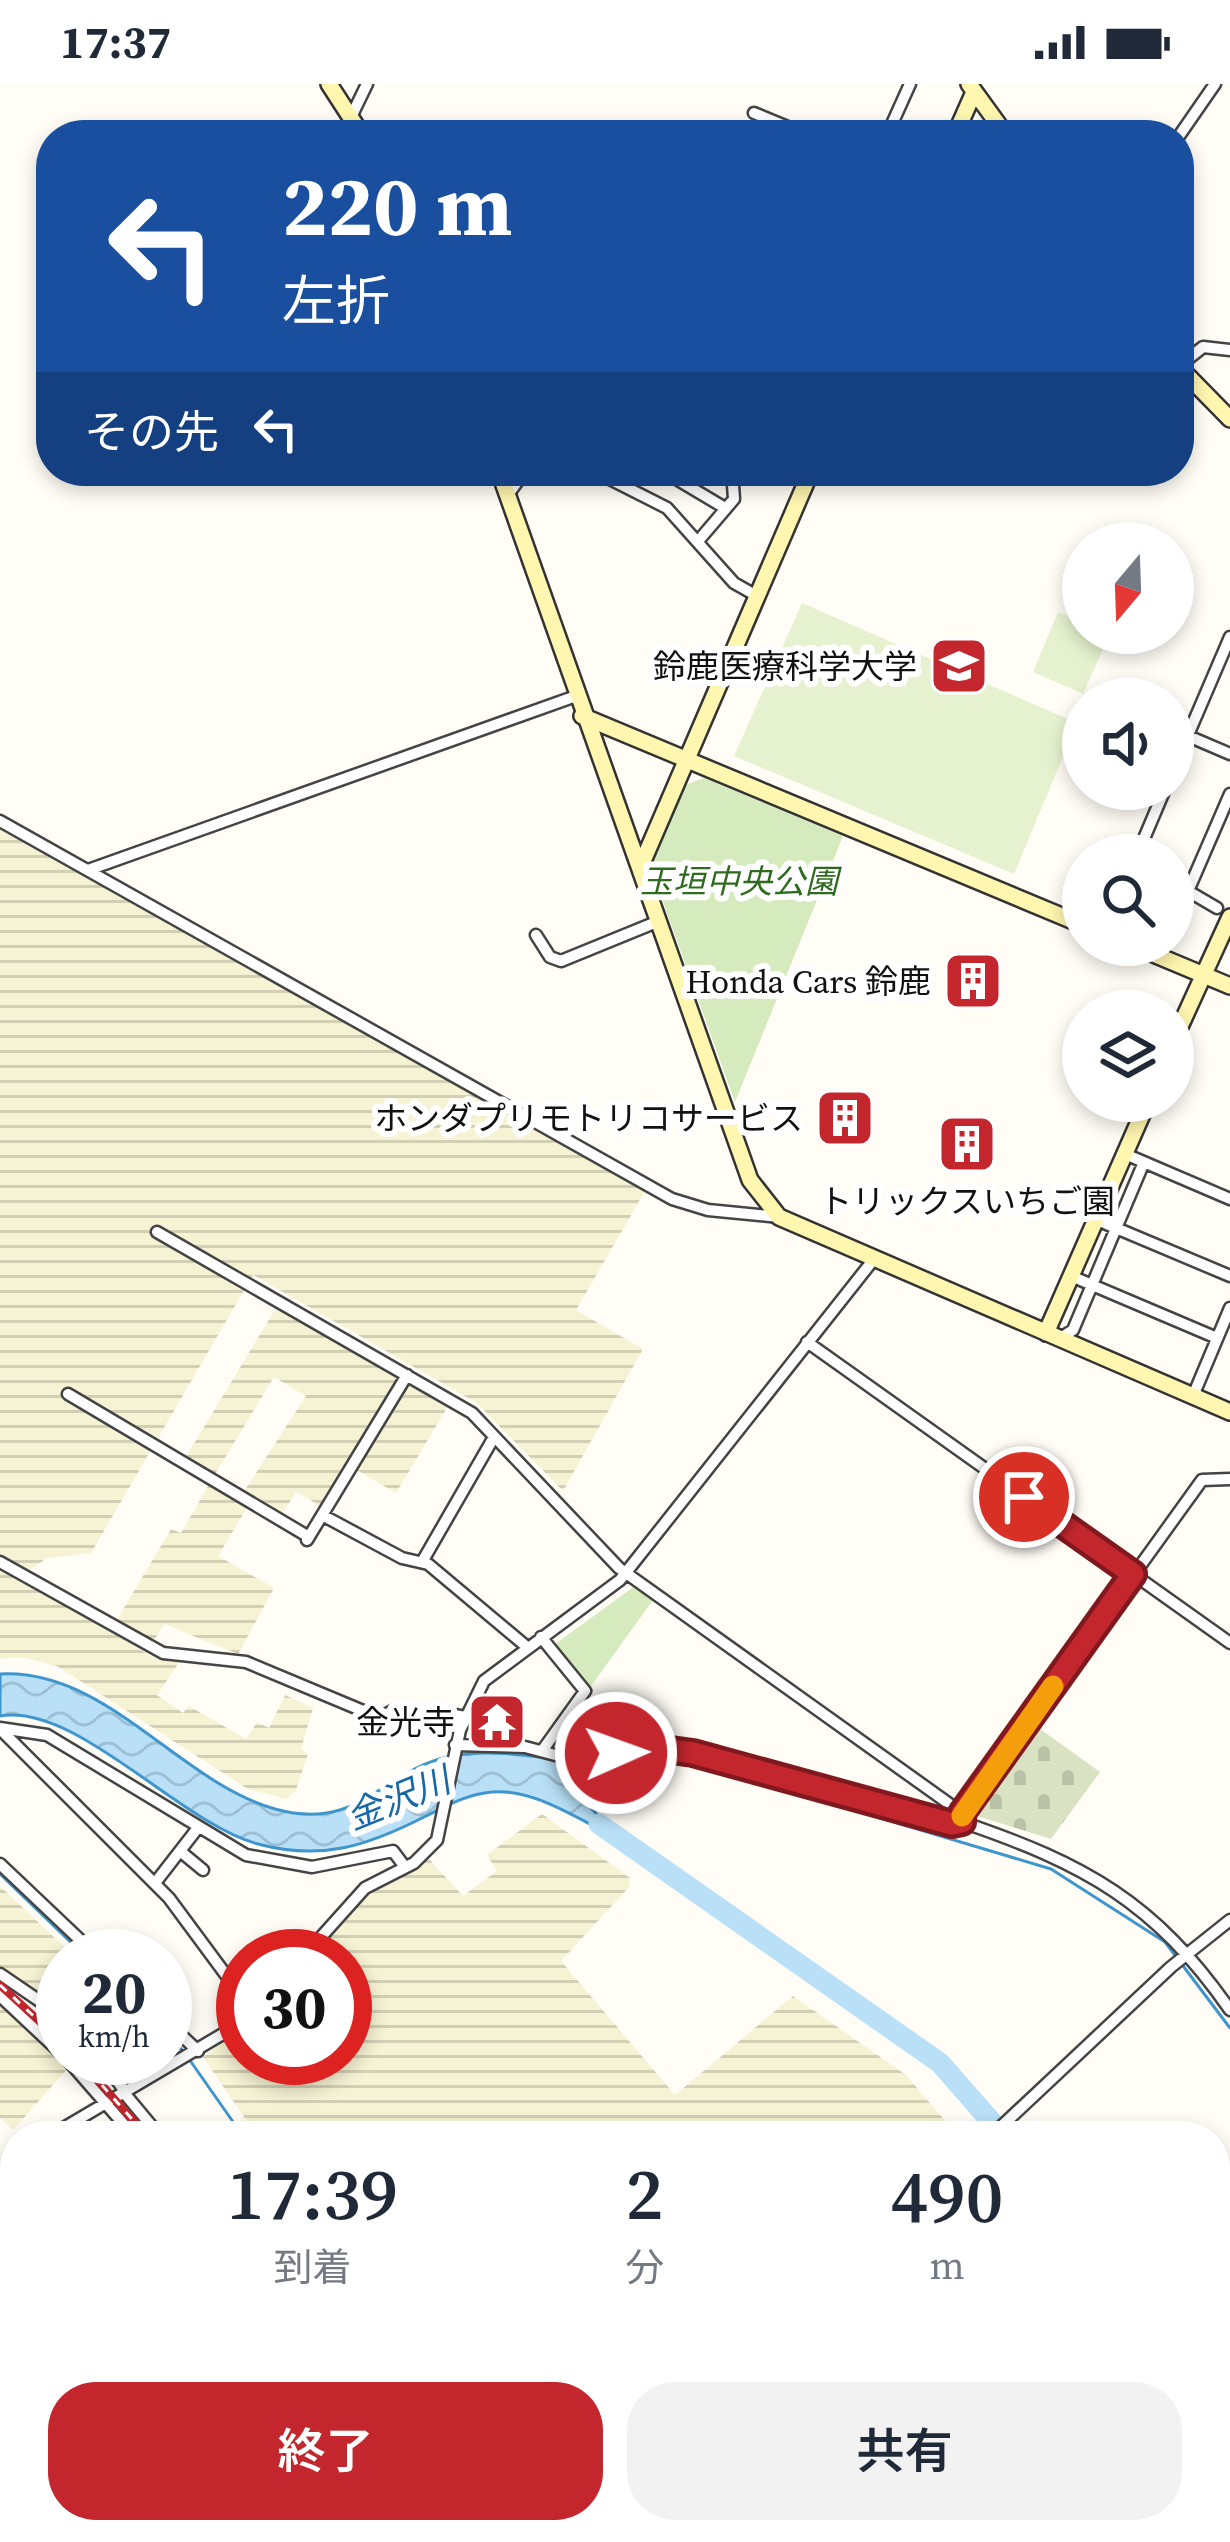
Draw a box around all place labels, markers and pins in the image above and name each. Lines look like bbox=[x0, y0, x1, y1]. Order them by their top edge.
school or university icon: 鈴鹿医療科学大学 bbox=[928, 635, 990, 697]
place label: 鈴鹿医療科学大学 bbox=[653, 644, 917, 689]
building icon: Honda Cars 鈴鹿 bbox=[942, 950, 1004, 1012]
place label: Honda Cars 鈴鹿 bbox=[686, 959, 931, 1004]
building icon: ホンダプリモトリコサービス bbox=[814, 1087, 876, 1149]
place label: ホンダプリモトリコサービス bbox=[374, 1096, 803, 1141]
building icon: トリックスいちご園 bbox=[936, 1113, 998, 1175]
place label: トリックスいちご園 bbox=[819, 1179, 1115, 1224]
pin bbox=[973, 1446, 1075, 1548]
temple icon: 金光寺 bbox=[466, 1691, 528, 1753]
place label: 金光寺 bbox=[356, 1700, 455, 1745]

